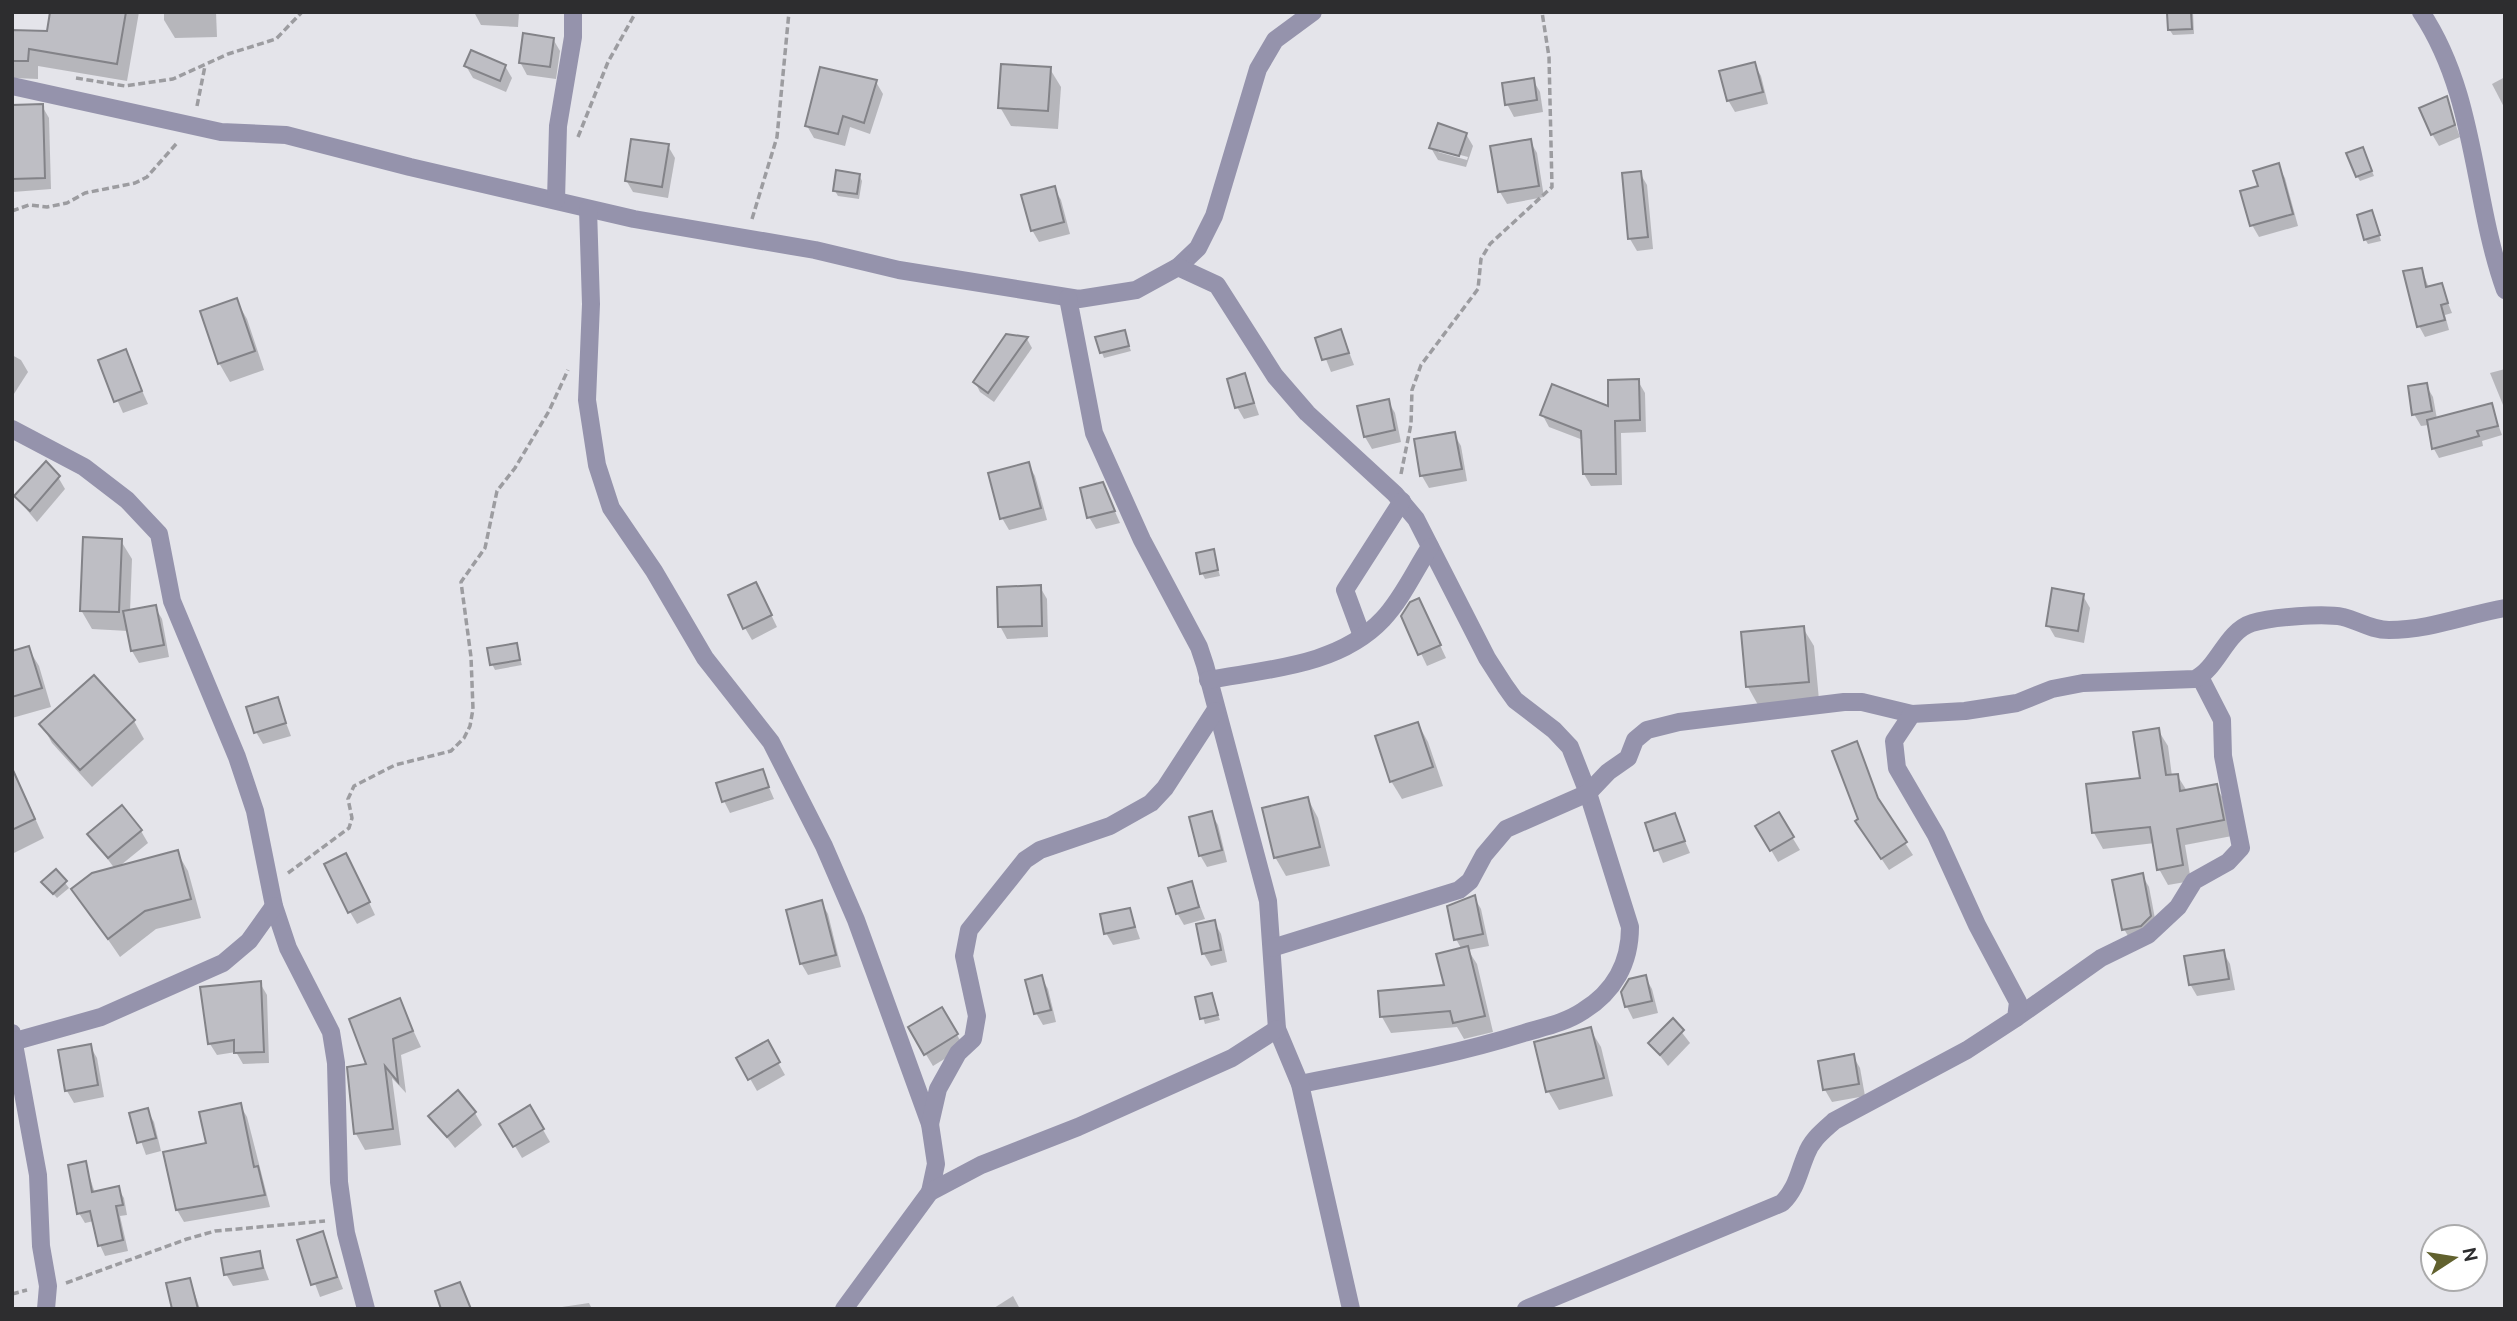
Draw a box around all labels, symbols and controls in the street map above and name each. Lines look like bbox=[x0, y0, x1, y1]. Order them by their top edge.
north arrow bbox=[2419, 1223, 2489, 1293]
text: N bbox=[2458, 1245, 2483, 1264]

